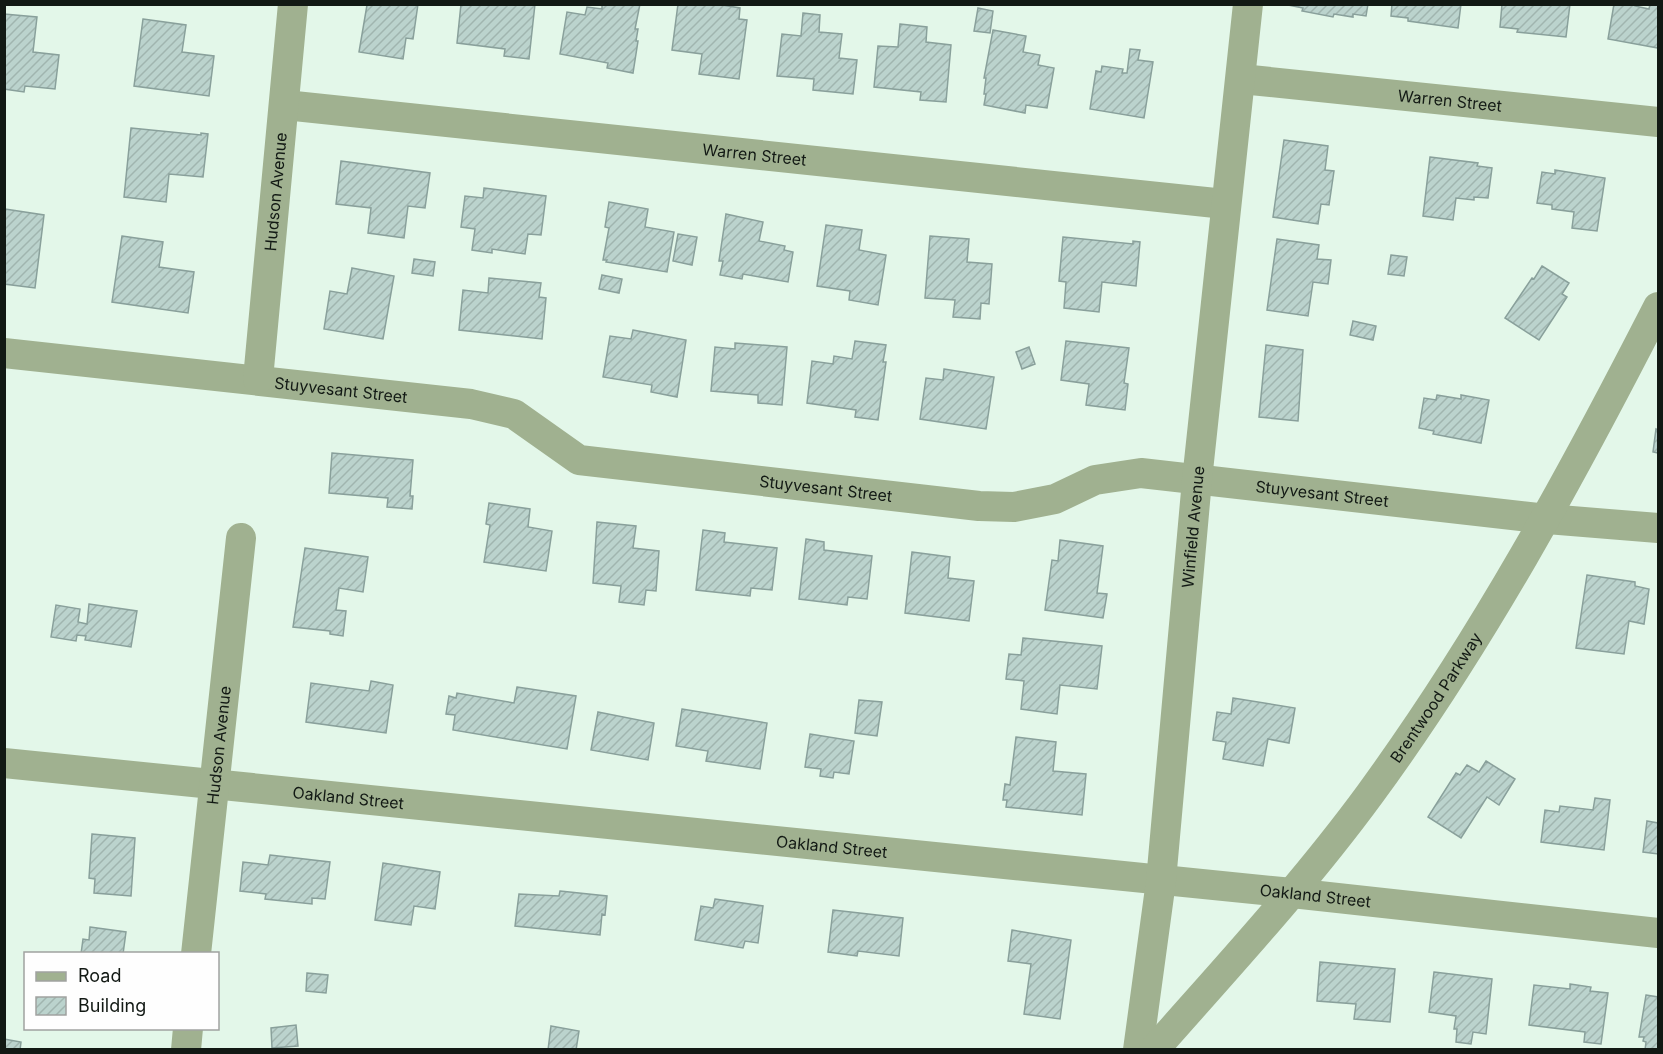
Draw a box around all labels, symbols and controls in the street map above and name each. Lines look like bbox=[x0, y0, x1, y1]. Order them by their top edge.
street label: Warren Street bbox=[1397, 85, 1503, 116]
street label: Hudson Avenue bbox=[260, 131, 291, 252]
street label: Warren Street bbox=[701, 139, 807, 170]
street label: Stuyvesant Street bbox=[273, 373, 409, 407]
street label: Winfield Avenue bbox=[1177, 465, 1208, 589]
street label: Stuyvesant Street bbox=[758, 471, 893, 506]
street label: Stuyvesant Street bbox=[1254, 476, 1390, 511]
street label: Brentwood Parkway bbox=[1386, 629, 1486, 766]
street label: Hudson Avenue bbox=[202, 685, 235, 806]
street label: Oakland Street bbox=[292, 782, 405, 813]
street label: Oakland Street bbox=[775, 831, 888, 862]
street label: Oakland Street bbox=[1259, 880, 1372, 912]
legend bbox=[24, 952, 219, 1030]
text: Road bbox=[78, 965, 121, 986]
text: Building bbox=[78, 995, 146, 1016]

